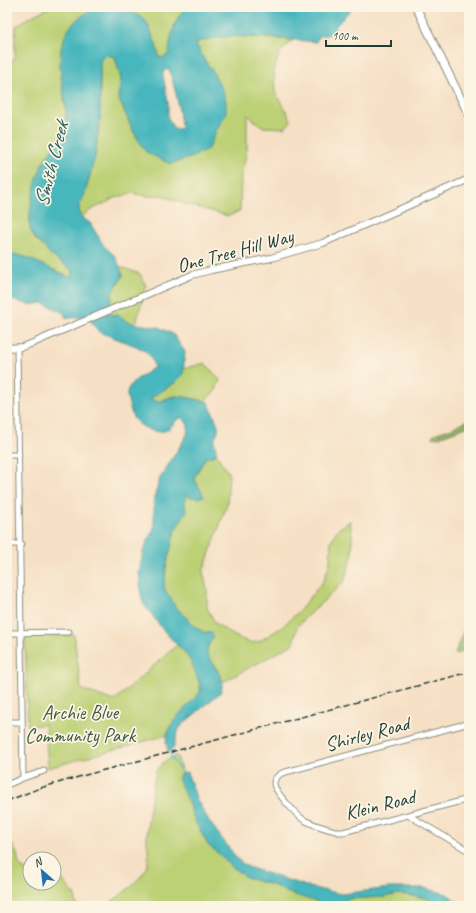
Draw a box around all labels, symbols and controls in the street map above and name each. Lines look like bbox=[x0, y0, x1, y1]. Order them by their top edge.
scale bar bbox=[326, 22, 391, 48]
text: 100 m bbox=[332, 28, 359, 44]
water label: Smith Creek bbox=[28, 116, 75, 209]
street label: One Tree Hill Way bbox=[174, 223, 297, 279]
park label: Archie Blue Community Park bbox=[25, 700, 137, 748]
street label: Shirley Road bbox=[322, 710, 415, 757]
street label: Klein Road bbox=[342, 783, 421, 826]
north arrow bbox=[22, 851, 62, 891]
text: N bbox=[31, 853, 46, 870]

